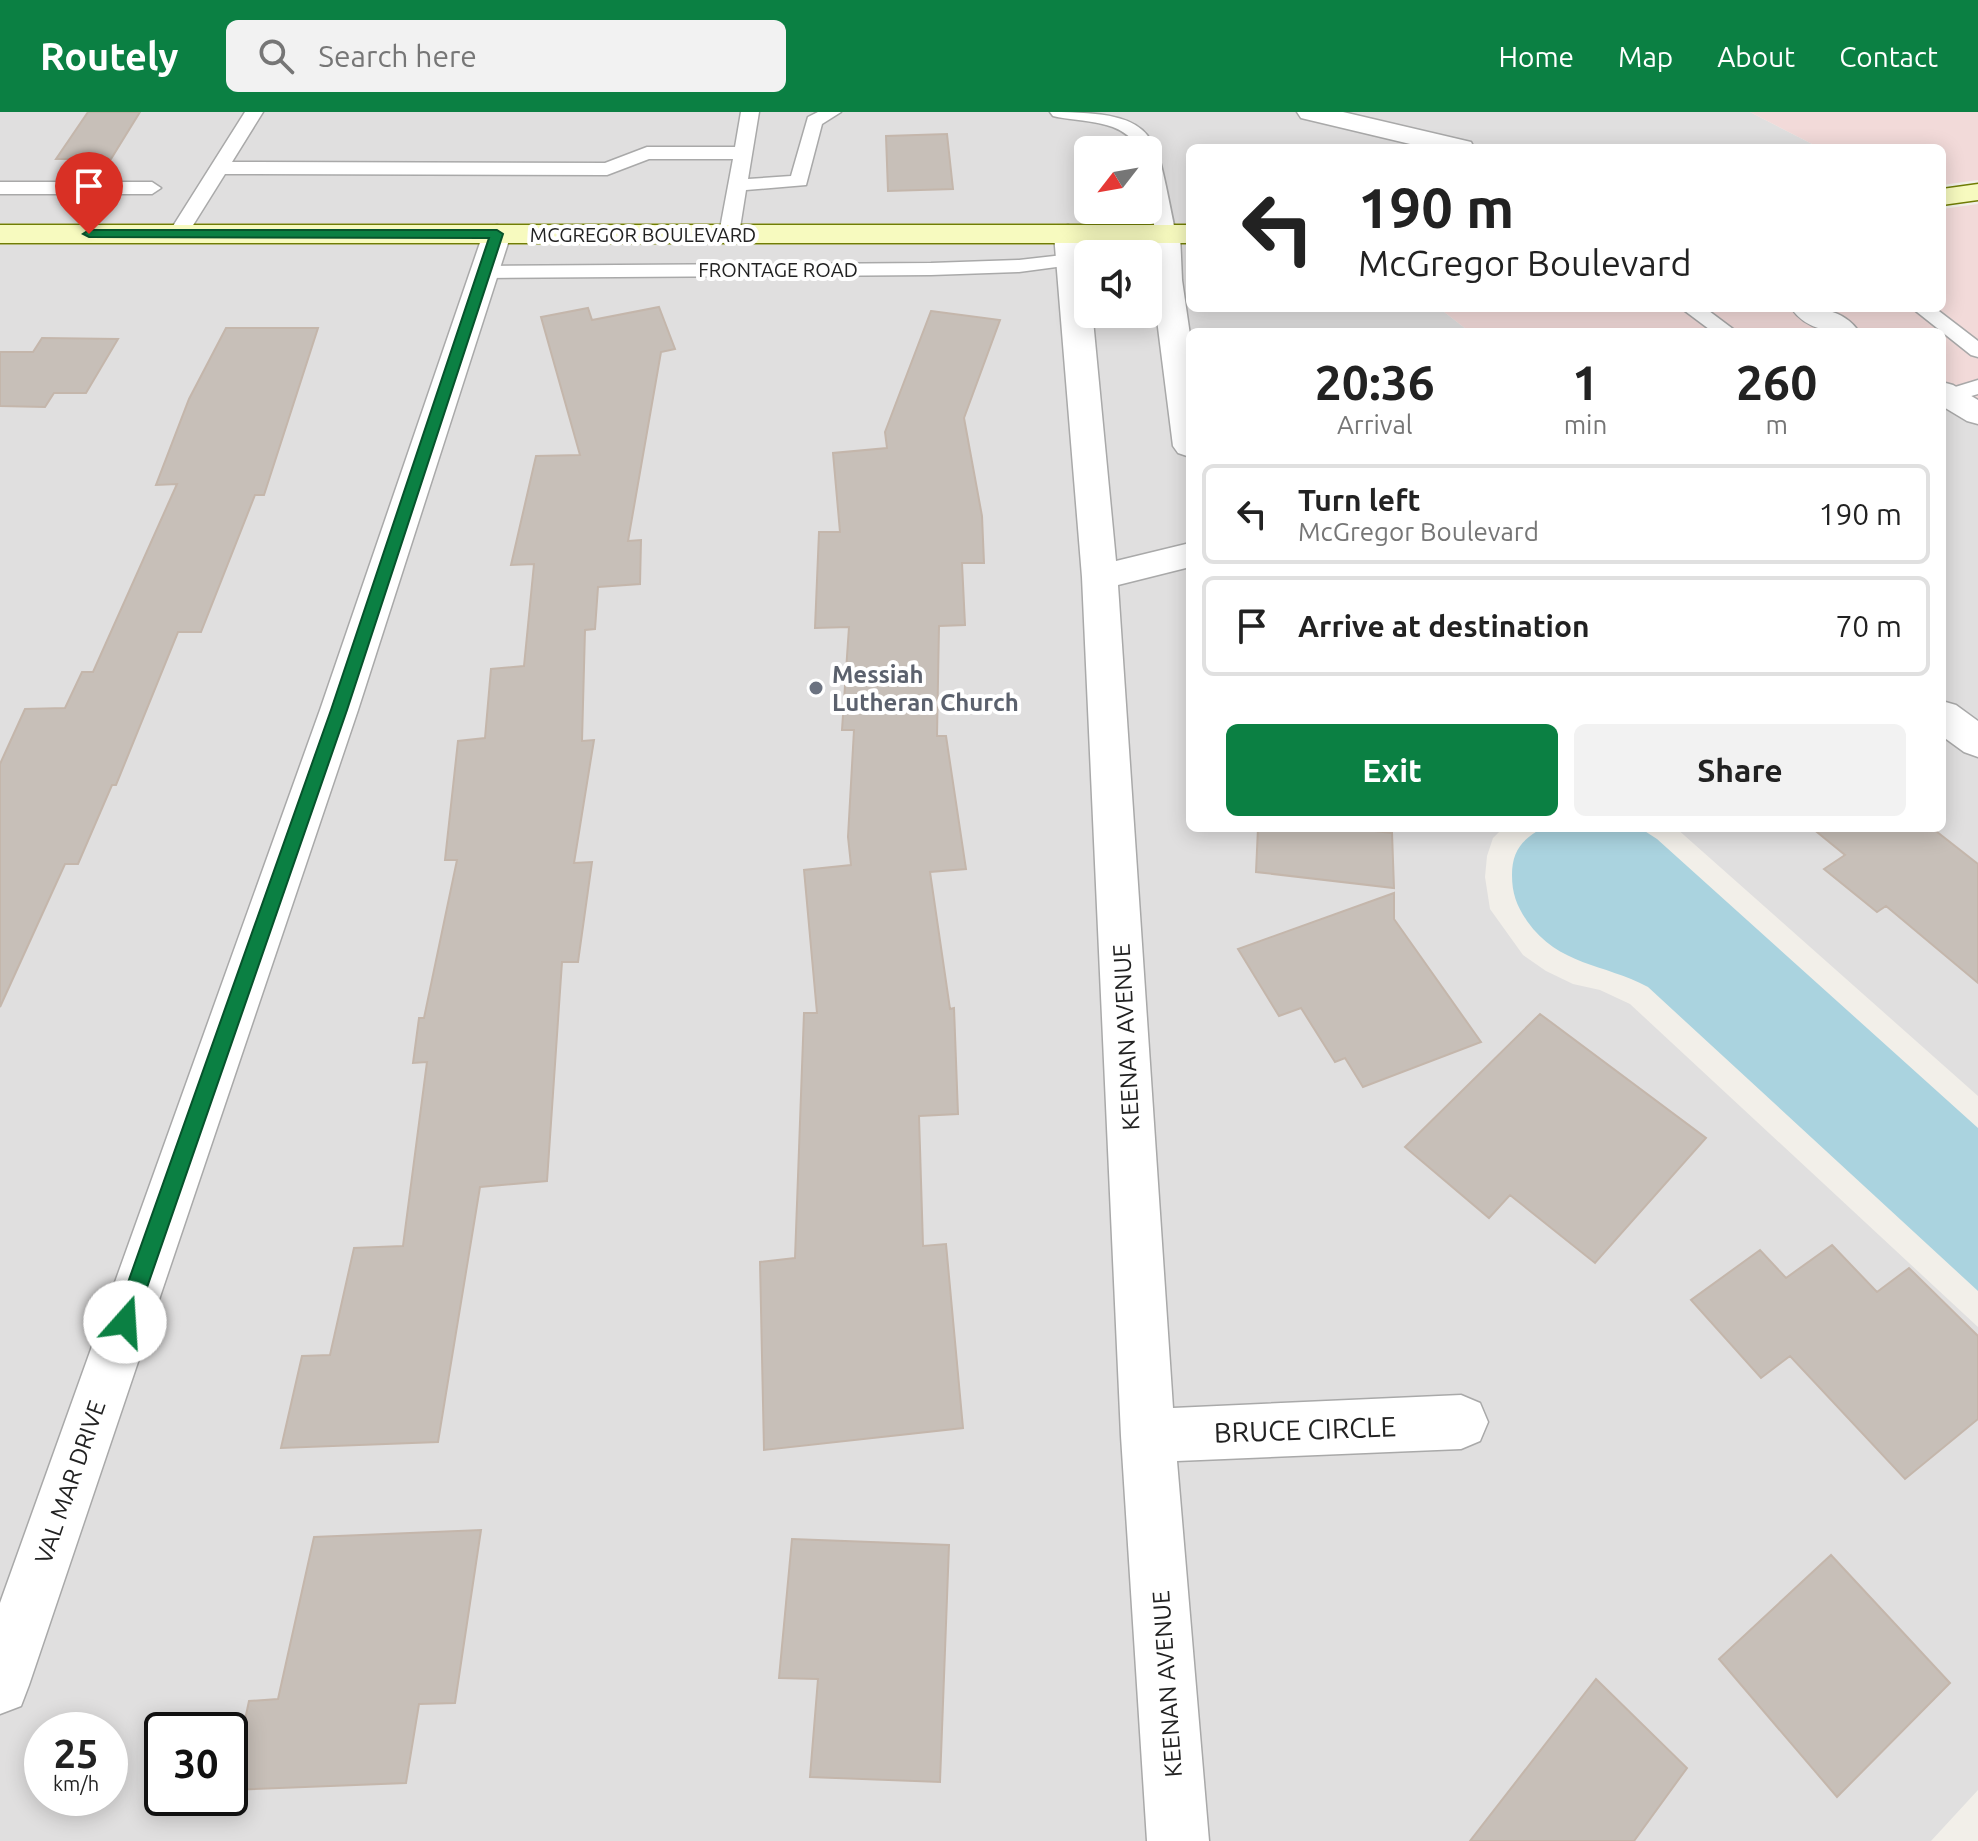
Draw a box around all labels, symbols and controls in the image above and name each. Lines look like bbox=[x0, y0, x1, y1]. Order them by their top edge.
search box bbox=[226, 20, 786, 92]
icon: search bbox=[254, 34, 298, 78]
text: Routely bbox=[40, 35, 178, 77]
text: Search here bbox=[318, 39, 477, 73]
text: Home bbox=[1499, 41, 1574, 72]
text: Map bbox=[1618, 41, 1673, 72]
text: About bbox=[1717, 41, 1795, 72]
text: Contact bbox=[1839, 41, 1938, 72]
north arrow bbox=[1074, 136, 1162, 224]
map controls bbox=[1074, 136, 1162, 328]
pin bbox=[55, 152, 123, 234]
icon: arrive bbox=[67, 164, 111, 208]
icon: left bbox=[1226, 176, 1330, 280]
text: 190 m bbox=[1358, 176, 1514, 239]
street label: MCGREGOR BOULEVARD bbox=[530, 223, 756, 246]
button: sound bbox=[1074, 240, 1162, 328]
text: McGregor Boulevard bbox=[1358, 242, 1692, 283]
street label: FRONTAGE ROAD bbox=[698, 258, 858, 281]
text: 20:36 bbox=[1315, 355, 1435, 409]
text: 1 bbox=[1572, 355, 1599, 409]
text: 260 bbox=[1736, 355, 1817, 409]
text: Arrival bbox=[1337, 410, 1413, 439]
text: min bbox=[1564, 410, 1607, 439]
text: m bbox=[1765, 410, 1788, 439]
text: Turn left bbox=[1298, 483, 1420, 517]
icon: left bbox=[1230, 492, 1274, 536]
text: 190 m bbox=[1818, 497, 1902, 531]
text: McGregor Boulevard bbox=[1298, 517, 1539, 546]
icon: arrive bbox=[1230, 604, 1274, 648]
text: Arrive at destination bbox=[1298, 609, 1590, 643]
text: 70 m bbox=[1835, 609, 1902, 643]
place label: Messiah Lutheran Church bbox=[832, 661, 1019, 716]
marker: Messiah Lutheran Church bbox=[807, 679, 825, 697]
button: Exit bbox=[1226, 724, 1558, 816]
button: Share bbox=[1574, 724, 1906, 816]
street label: KEENAN AVENUE bbox=[1108, 943, 1144, 1131]
position arrow bbox=[83, 1280, 167, 1364]
street label: VAL MAR DRIVE bbox=[29, 1397, 111, 1567]
street label: BRUCE CIRCLE bbox=[1213, 1410, 1397, 1448]
street label: KEENAN AVENUE bbox=[1147, 1590, 1187, 1778]
speed limit sign: 30 bbox=[144, 1712, 248, 1816]
text: 25 bbox=[53, 1731, 99, 1776]
text: km/h bbox=[53, 1772, 99, 1795]

